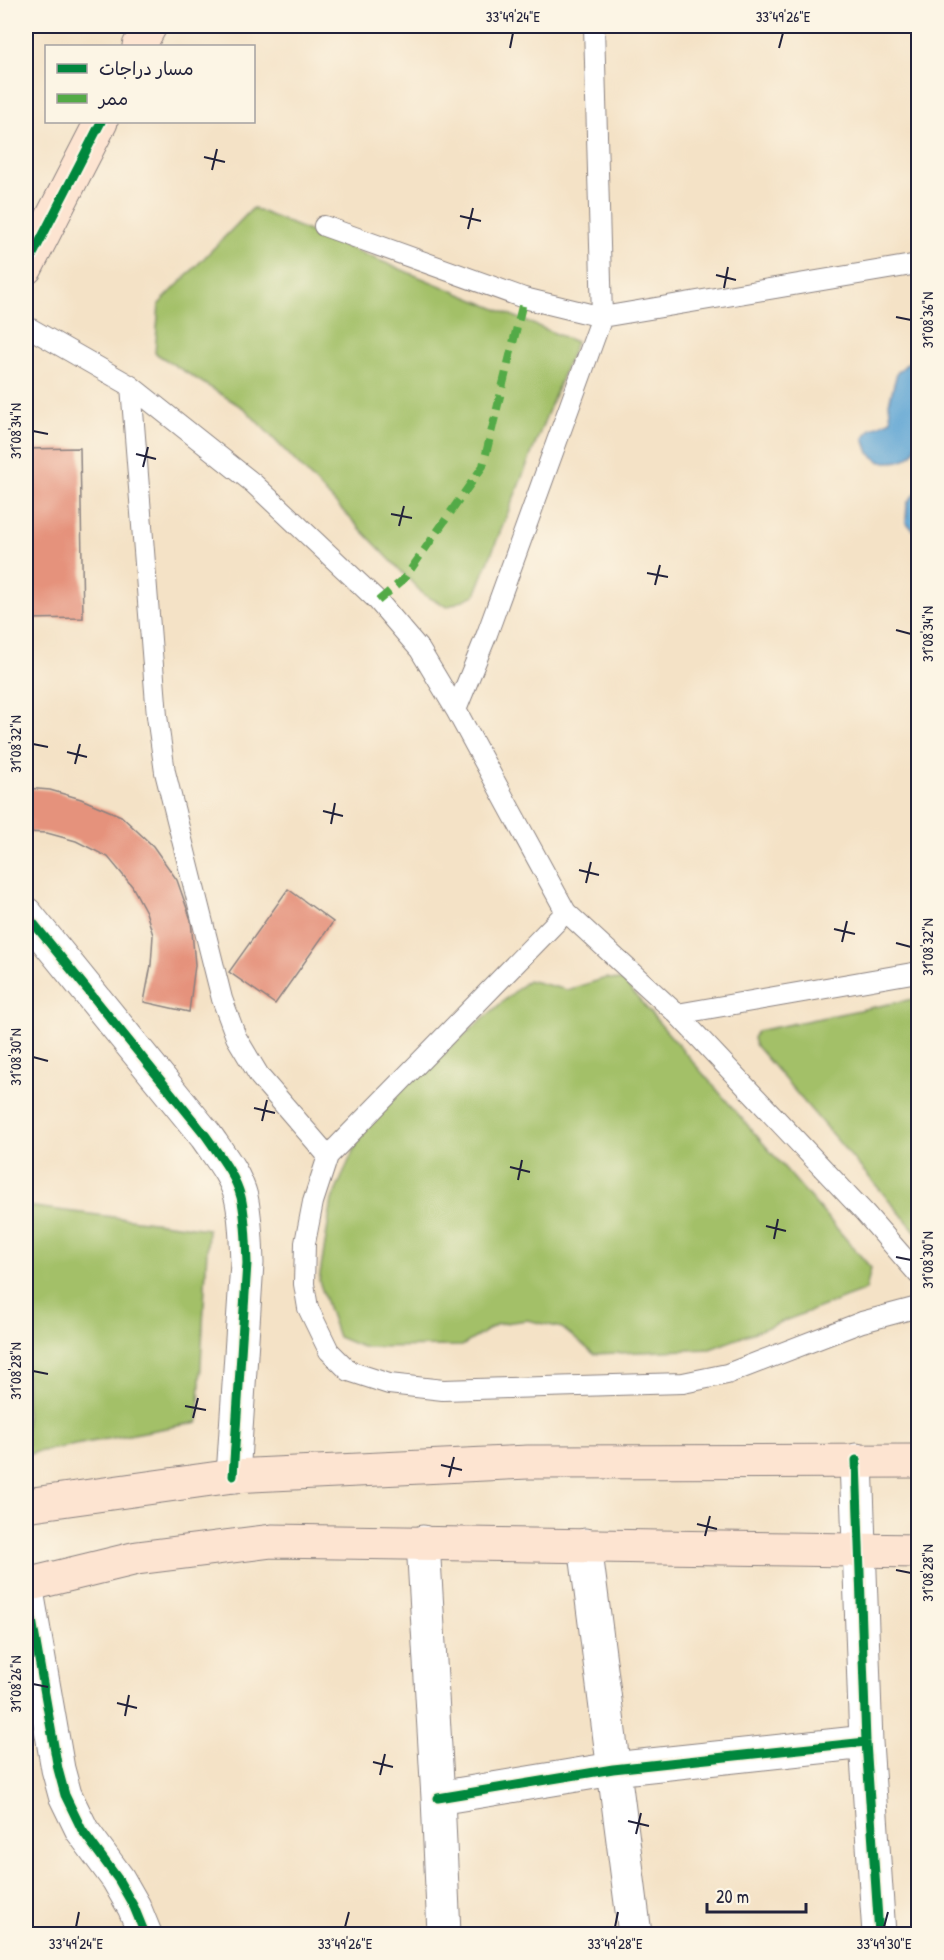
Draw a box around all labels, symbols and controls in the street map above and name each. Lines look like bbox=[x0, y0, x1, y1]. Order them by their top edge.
text: 33°49'24"E bbox=[486, 6, 541, 27]
text: 33°49'26"E bbox=[756, 6, 811, 27]
legend bbox=[45, 45, 255, 123]
text: مسار دراجات bbox=[99, 56, 194, 81]
text: ممر bbox=[97, 86, 128, 111]
text: 31°08'36"N bbox=[917, 292, 938, 348]
text: 31°08'34"N bbox=[5, 403, 26, 459]
text: 31°08'34"N bbox=[917, 606, 938, 662]
text: 31°08'32"N bbox=[5, 715, 26, 773]
text: 31°08'32"N bbox=[917, 918, 938, 976]
text: 31°08'30"N bbox=[5, 1028, 26, 1086]
text: 31°08'30"N bbox=[917, 1231, 938, 1289]
text: 31°08'28"N bbox=[5, 1342, 26, 1400]
text: 31°08'28"N bbox=[917, 1544, 938, 1602]
text: 31°08'26"N bbox=[5, 1656, 26, 1712]
scale bar bbox=[707, 1876, 806, 1914]
text: 20 m bbox=[716, 1884, 749, 1909]
text: 33°49'24"E bbox=[49, 1933, 104, 1954]
text: 33°49'26"E bbox=[318, 1933, 373, 1954]
text: 33°49'28"E bbox=[587, 1933, 643, 1954]
text: 33°49'30"E bbox=[856, 1933, 912, 1954]

